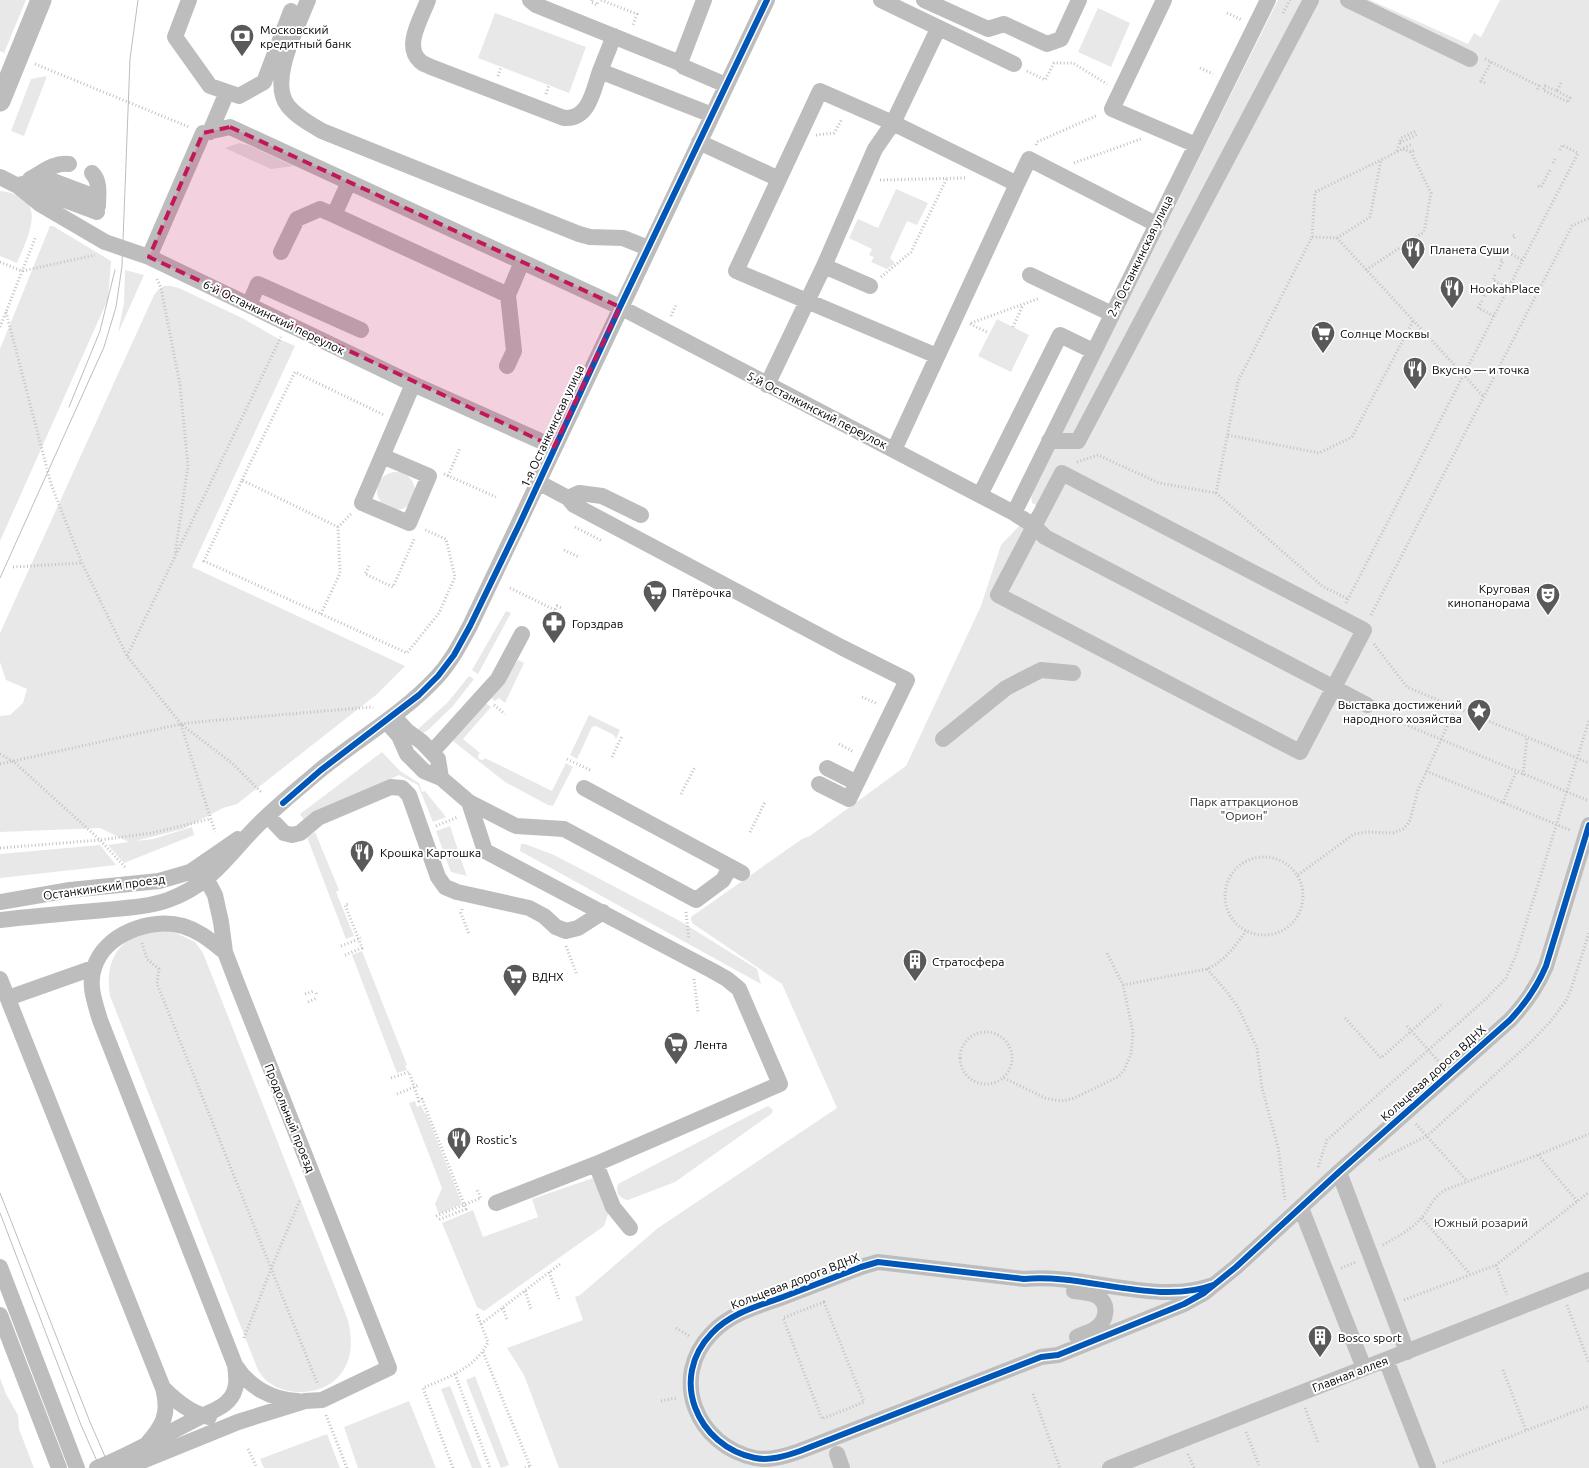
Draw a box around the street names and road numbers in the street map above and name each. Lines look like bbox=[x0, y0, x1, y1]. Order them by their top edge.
street label: 2-я Останкинская улица bbox=[1105, 193, 1175, 319]
street label: 6-й Останкинский переулок bbox=[201, 277, 347, 357]
street label: 1-я Останкинская улица bbox=[518, 363, 586, 489]
street label: 5-й Останкинский переулок bbox=[745, 369, 889, 451]
street label: Останкинский проезд bbox=[42, 872, 166, 902]
street label: Кольцевая дорога ВДНХ bbox=[1378, 1022, 1489, 1124]
street label: Продольный проезд bbox=[262, 1062, 318, 1174]
street label: Кольцевая дорога ВДНХ bbox=[729, 1250, 862, 1312]
street label: Главная аллея bbox=[1310, 1354, 1390, 1394]

